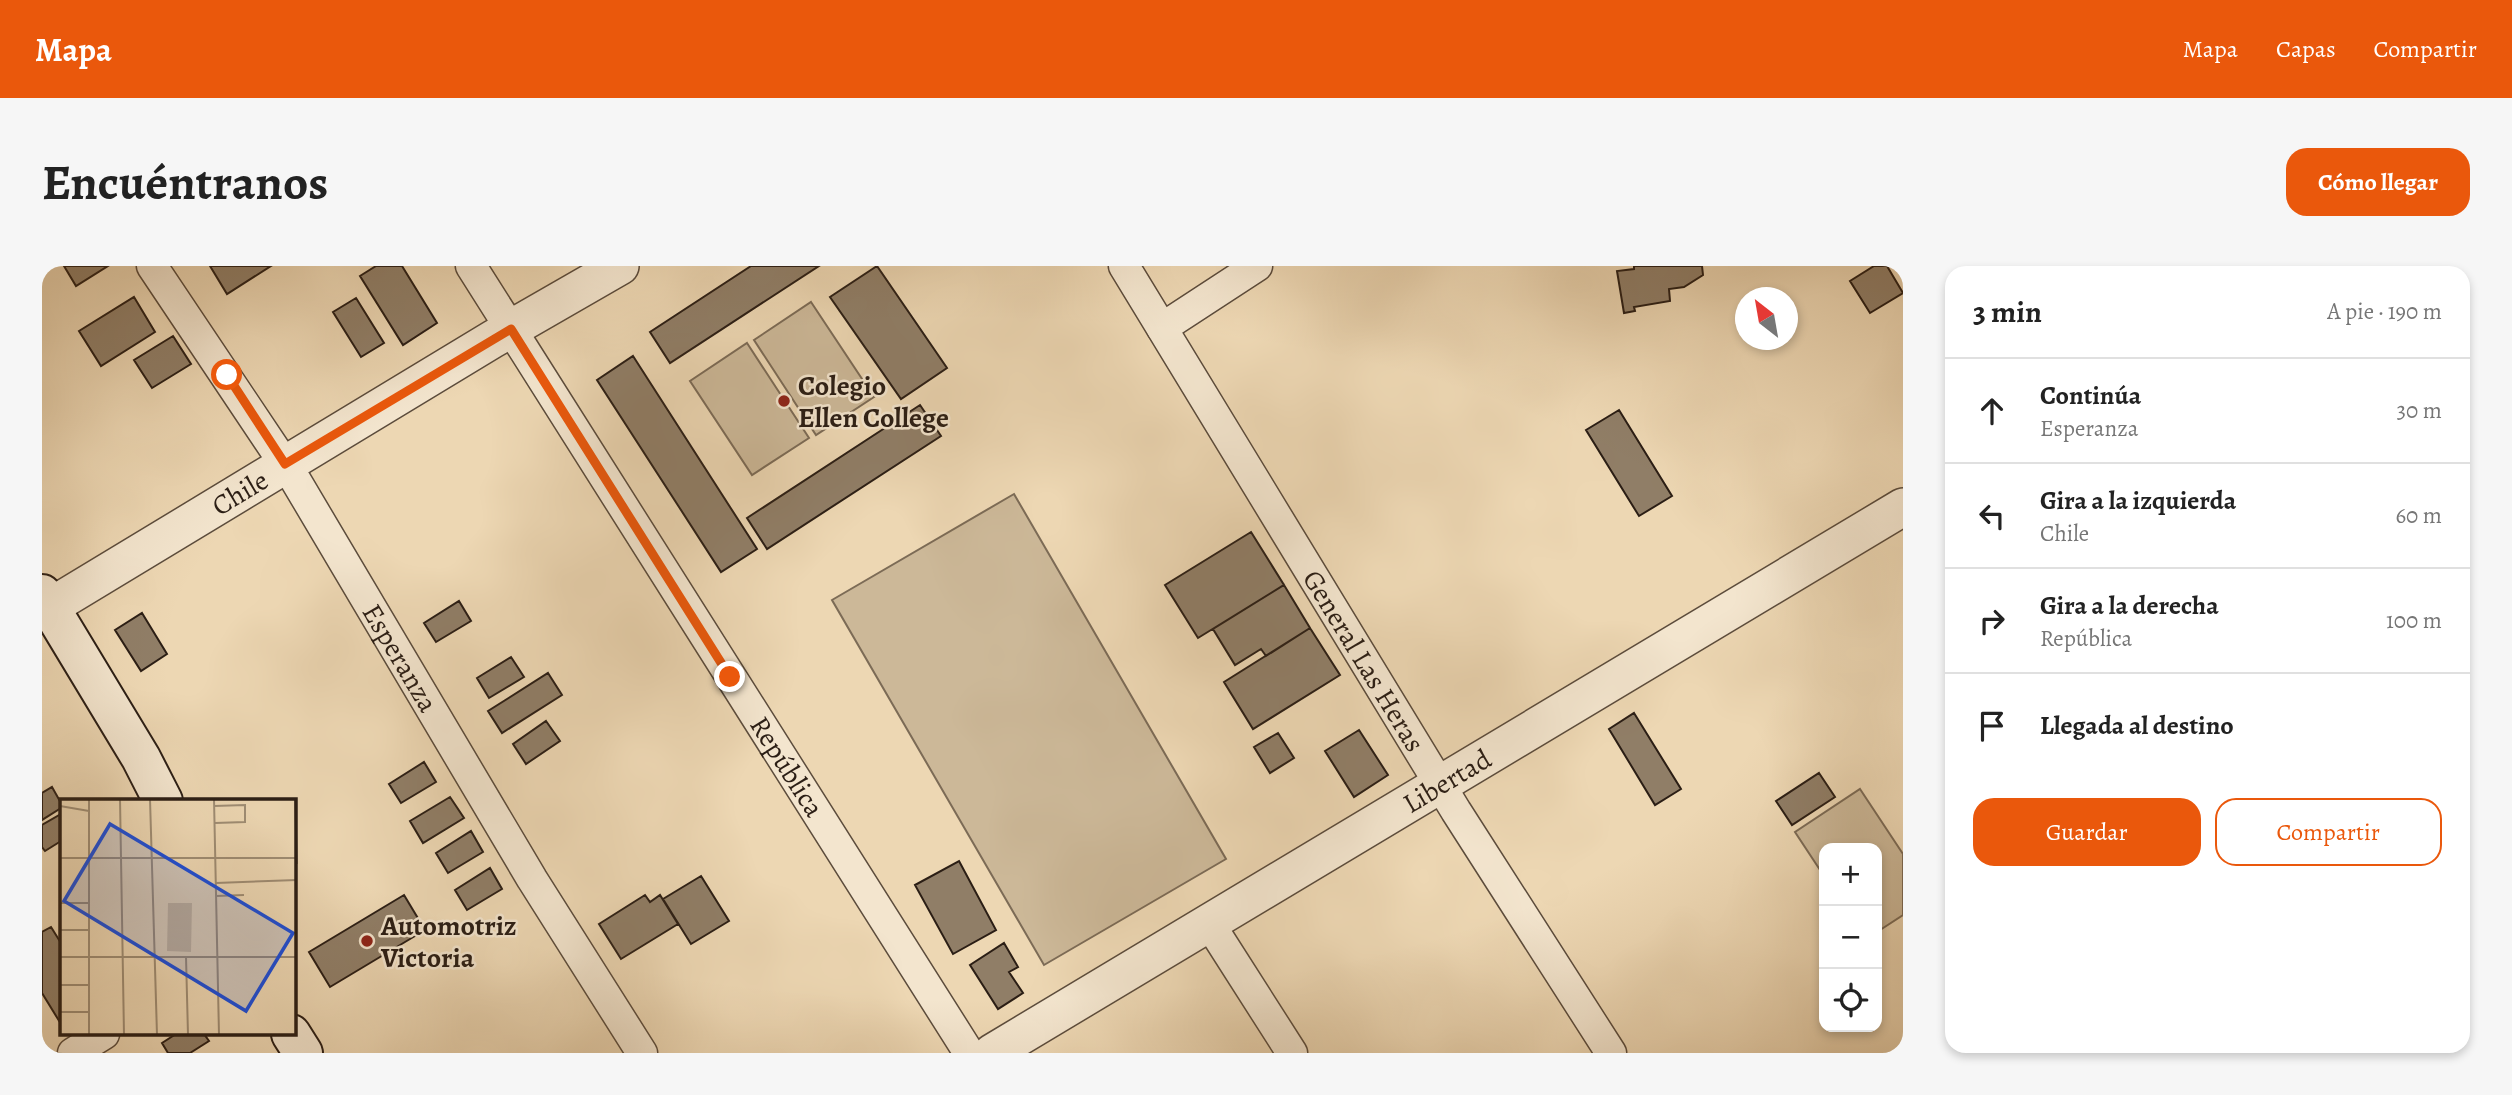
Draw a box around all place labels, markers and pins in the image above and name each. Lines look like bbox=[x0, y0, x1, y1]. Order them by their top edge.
place label: Colegio Ellen College bbox=[798, 367, 949, 437]
marker: Colegio Ellen College bbox=[776, 393, 792, 409]
place label: Automotriz Victoria bbox=[380, 907, 517, 977]
marker: Automotriz Victoria bbox=[359, 933, 375, 949]

